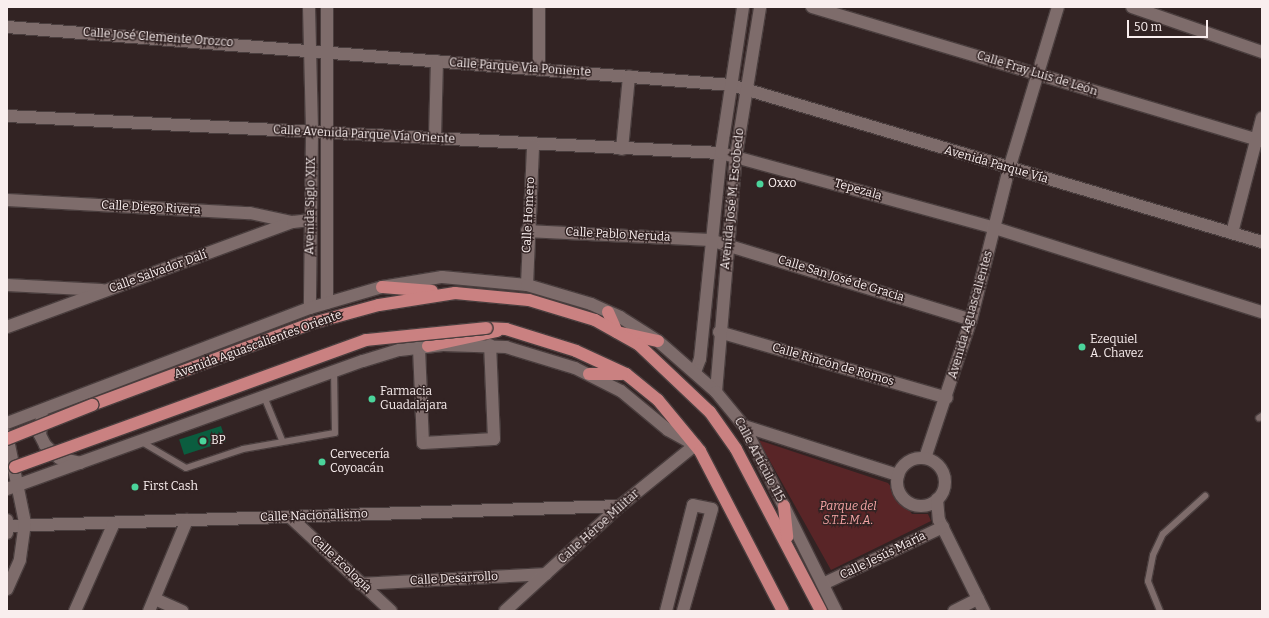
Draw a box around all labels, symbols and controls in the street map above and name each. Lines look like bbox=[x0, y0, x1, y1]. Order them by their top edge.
scale bar bbox=[1129, 12, 1210, 38]
text: 50 m bbox=[1134, 20, 1162, 34]
street label: Calle José Clemente Orozco bbox=[82, 26, 234, 50]
street label: Calle Fray Luis de León bbox=[975, 49, 1099, 99]
street label: Calle Parque Vía Poniente bbox=[449, 56, 591, 80]
street label: Calle Avenida Parque Vía Oriente bbox=[273, 123, 455, 147]
street label: Avenida José M. Escobedo bbox=[718, 128, 748, 270]
street label: Avenida Parque Vía bbox=[942, 143, 1050, 187]
street label: Avenida Siglo XIX bbox=[303, 157, 319, 255]
street label: Tepezala bbox=[833, 176, 883, 204]
street label: Calle Homero bbox=[520, 177, 538, 253]
place label: Oxxo bbox=[768, 177, 796, 191]
marker: Oxxo bbox=[755, 179, 765, 189]
street label: Calle Diego Rivera bbox=[101, 198, 201, 218]
street label: Calle Pablo Neruda bbox=[565, 225, 671, 245]
street label: Calle Salvador Dalí bbox=[107, 248, 209, 296]
street label: Avenida Aguascalientes bbox=[946, 249, 996, 381]
street label: Calle San José de Gracia bbox=[776, 253, 906, 305]
street label: Avenida Aguascalientes Oriente bbox=[172, 308, 344, 382]
place label: Ezequiel A. Chavez bbox=[1090, 333, 1143, 361]
street label: Calle Rincón de Romos bbox=[770, 341, 896, 389]
marker: Ezequiel A. Chavez bbox=[1077, 342, 1087, 352]
place label: Farmacia Guadalajara bbox=[380, 385, 447, 413]
marker: Farmacia Guadalajara bbox=[367, 394, 377, 404]
street label: Calle Artículo 115 bbox=[731, 415, 787, 505]
place label: BP bbox=[211, 434, 226, 448]
marker: BP bbox=[198, 436, 208, 446]
place label: Cervecería Coyoacán bbox=[330, 448, 390, 476]
marker: Cervecería Coyoacán bbox=[317, 457, 327, 467]
place label: First Cash bbox=[143, 480, 198, 494]
marker: First Cash bbox=[130, 482, 140, 492]
street label: Calle Héroe Militar bbox=[555, 487, 643, 567]
park label: Parque del S.T.E.M.A. bbox=[819, 500, 877, 528]
street label: Calle Nacionalismo bbox=[260, 507, 368, 525]
street label: Calle Jesús María bbox=[838, 529, 928, 583]
street label: Calle Ecología bbox=[308, 533, 374, 595]
street label: Calle Desarrollo bbox=[410, 570, 498, 588]

